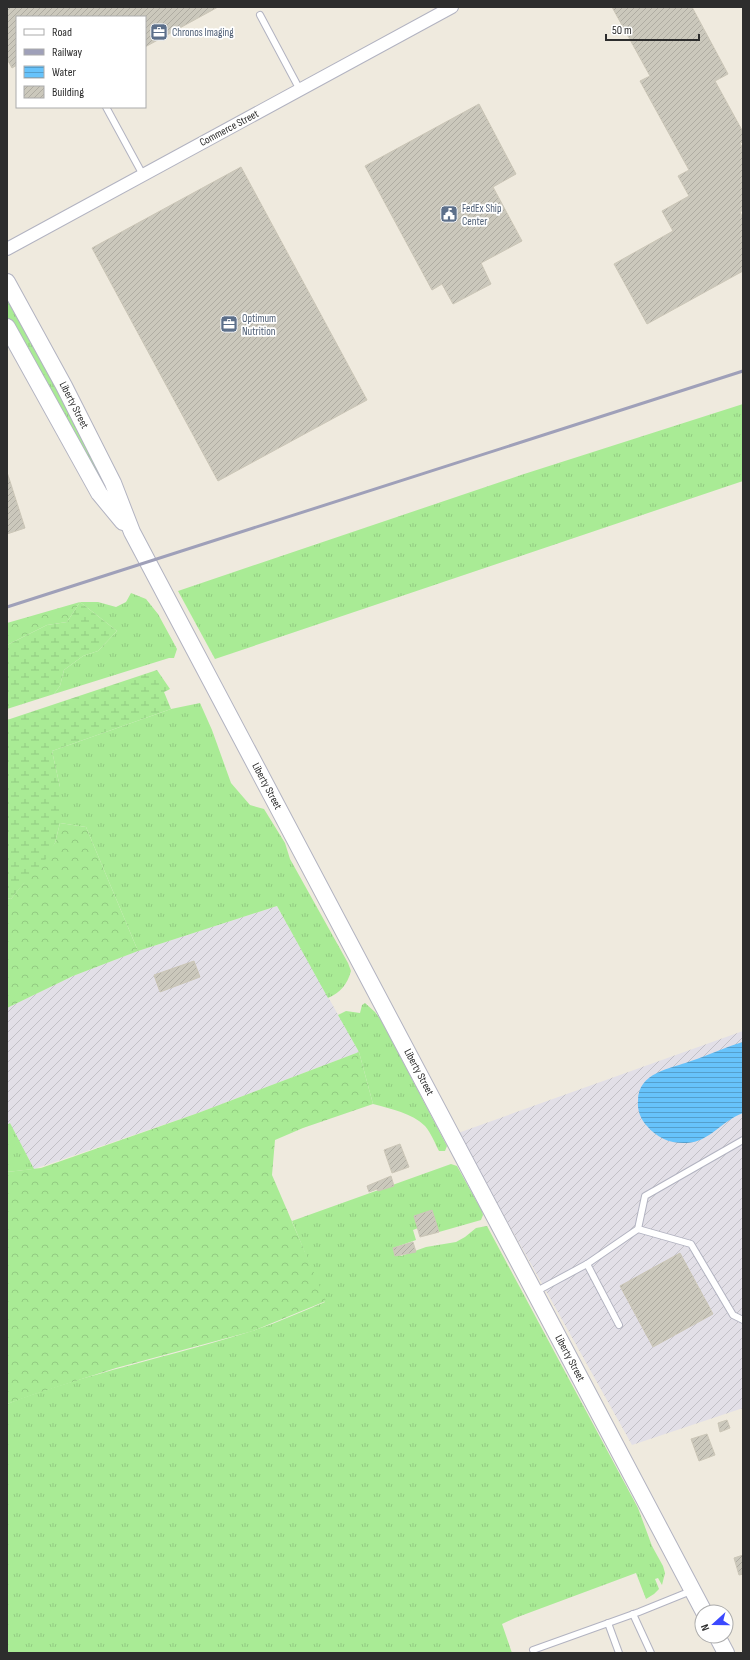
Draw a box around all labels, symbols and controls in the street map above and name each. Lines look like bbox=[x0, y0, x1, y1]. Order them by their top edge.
legend bbox=[16, 16, 146, 108]
scale bar bbox=[606, 16, 699, 42]
office icon: Chronos Imaging bbox=[149, 22, 169, 42]
text: 50 m bbox=[612, 23, 632, 38]
text: Road bbox=[52, 25, 72, 40]
place label: Chronos Imaging bbox=[172, 26, 234, 39]
text: Railway bbox=[52, 45, 83, 60]
text: Water bbox=[52, 65, 76, 80]
text: Building bbox=[52, 85, 84, 100]
street label: Commerce Street bbox=[197, 107, 261, 149]
place label: FedEx Ship Center bbox=[462, 202, 501, 228]
public building icon: FedEx Ship Center bbox=[439, 204, 459, 224]
place label: Optimum Nutrition bbox=[242, 312, 276, 338]
office icon: Optimum Nutrition bbox=[219, 314, 239, 334]
street label: Liberty Street bbox=[57, 379, 92, 431]
street label: Liberty Street bbox=[249, 760, 285, 812]
street label: Liberty Street bbox=[401, 1046, 437, 1098]
street label: Liberty Street bbox=[552, 1332, 588, 1384]
north arrow bbox=[694, 1604, 734, 1644]
text: N bbox=[698, 1622, 712, 1632]

